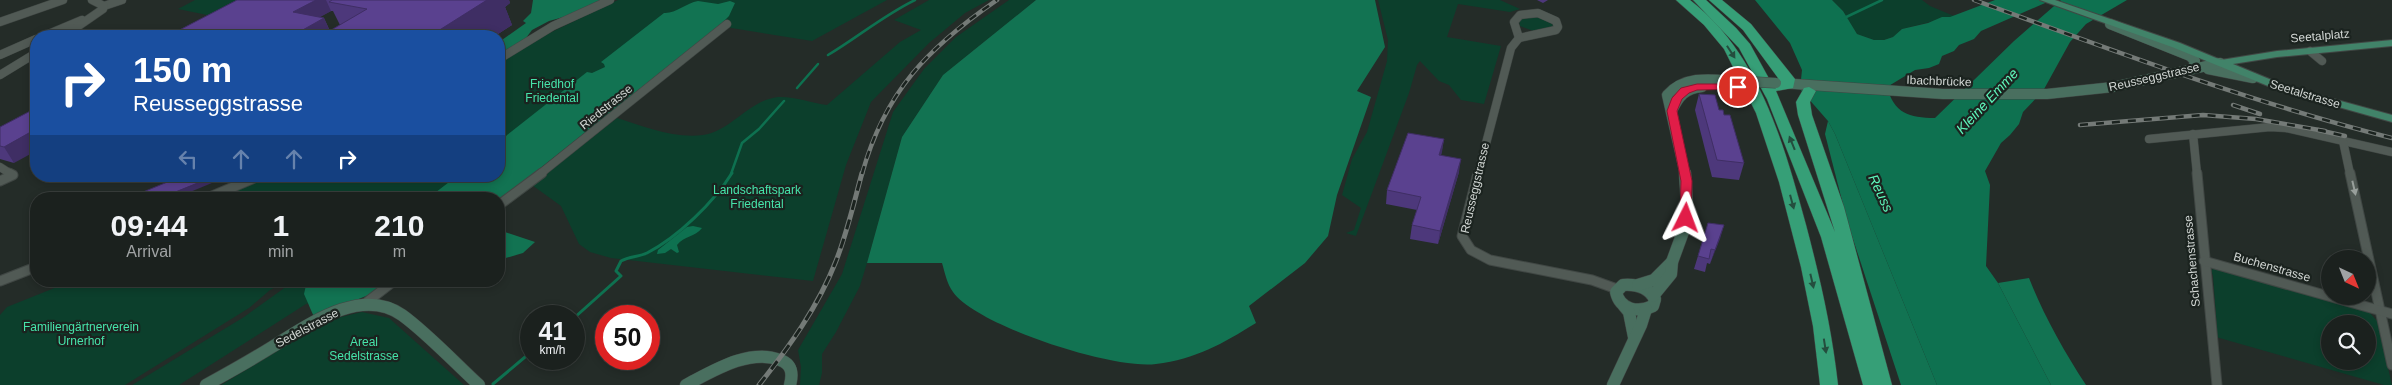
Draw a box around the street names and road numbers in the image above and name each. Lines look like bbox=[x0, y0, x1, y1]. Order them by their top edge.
street label: Seetalplatz bbox=[2290, 26, 2350, 46]
street label: Reusseggstrasse bbox=[2107, 60, 2201, 94]
street label: Ibachbrücke bbox=[1906, 73, 1972, 89]
street label: Seetalstrasse bbox=[2268, 77, 2342, 111]
street label: Riedstrasse bbox=[577, 81, 635, 132]
street label: Reusseggstrasse bbox=[1458, 141, 1492, 235]
street label: Schachenstrasse bbox=[2181, 214, 2203, 307]
street label: Buchenstrasse bbox=[2232, 249, 2312, 285]
street label: Sedelstrasse bbox=[273, 305, 341, 350]

